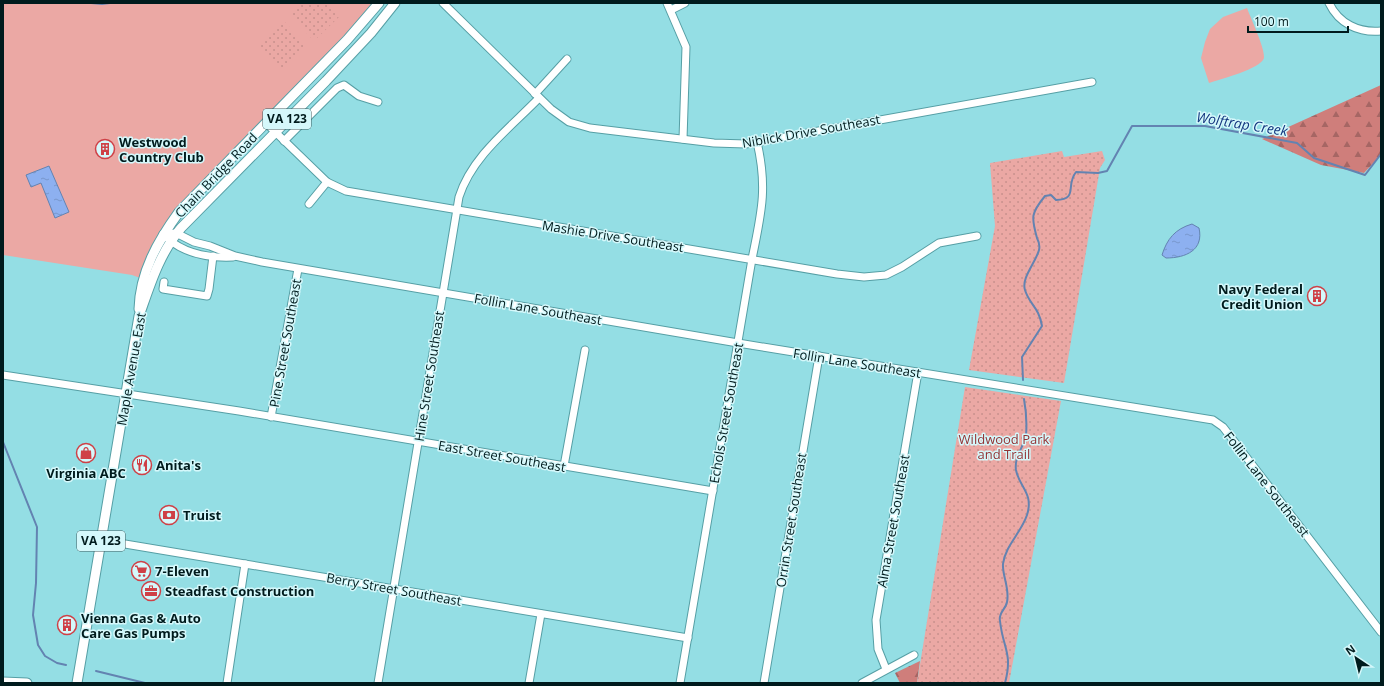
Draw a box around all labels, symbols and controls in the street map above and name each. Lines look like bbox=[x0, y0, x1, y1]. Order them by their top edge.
scale bar bbox=[1248, 8, 1348, 34]
text: 100 m bbox=[1254, 13, 1289, 30]
water label: Wolftrap Creek bbox=[1195, 107, 1290, 140]
road number: VA 123 bbox=[263, 109, 311, 129]
street label: Niblick Drive Southeast bbox=[740, 110, 882, 152]
street label: Chain Bridge Road bbox=[171, 129, 261, 221]
place label: Westwood Country Club bbox=[119, 133, 204, 166]
building icon: Westwood Country Club bbox=[94, 138, 116, 160]
street label: Mashie Drive Southeast bbox=[541, 216, 685, 256]
street label: Pine Street Southeast bbox=[265, 277, 305, 409]
place label: Navy Federal Credit Union bbox=[1218, 280, 1303, 313]
building icon: Navy Federal Credit Union bbox=[1306, 285, 1328, 307]
street label: Follin Lane Southeast bbox=[473, 289, 604, 329]
street label: Hine Street Southeast bbox=[410, 309, 448, 443]
street label: Maple Avenue East bbox=[112, 311, 150, 427]
street label: Echols Street Southeast bbox=[705, 341, 747, 485]
street label: Follin Lane Southeast bbox=[792, 344, 923, 382]
street label: Follin Lane Southeast bbox=[1220, 428, 1314, 541]
park label: Wildwood Park and Trail bbox=[959, 430, 1050, 463]
street label: East Street Southeast bbox=[437, 436, 568, 476]
shop icon: Virginia ABC bbox=[75, 442, 97, 464]
street label: Orrin Street Southeast bbox=[771, 451, 811, 589]
street label: Alma Street Southeast bbox=[872, 453, 914, 589]
restaurant icon: Anita's bbox=[131, 454, 153, 476]
place label: Anita's bbox=[156, 456, 201, 474]
place label: Virginia ABC bbox=[46, 464, 126, 482]
bank icon: Truist bbox=[158, 504, 180, 526]
place label: Truist bbox=[183, 506, 221, 524]
road number: VA 123 bbox=[77, 531, 125, 551]
supermarket icon: 7-Eleven bbox=[130, 560, 152, 582]
place label: 7-Eleven bbox=[155, 562, 209, 580]
street label: Berry Street Southeast bbox=[325, 568, 463, 610]
office icon: Steadfast Construction bbox=[140, 580, 162, 602]
place label: Steadfast Construction bbox=[165, 582, 314, 600]
place label: Vienna Gas & Auto Care Gas Pumps bbox=[81, 609, 201, 642]
building icon: Vienna Gas & Auto Care Gas Pumps bbox=[56, 614, 78, 636]
north arrow bbox=[1336, 638, 1376, 678]
text: N bbox=[1342, 641, 1358, 658]

